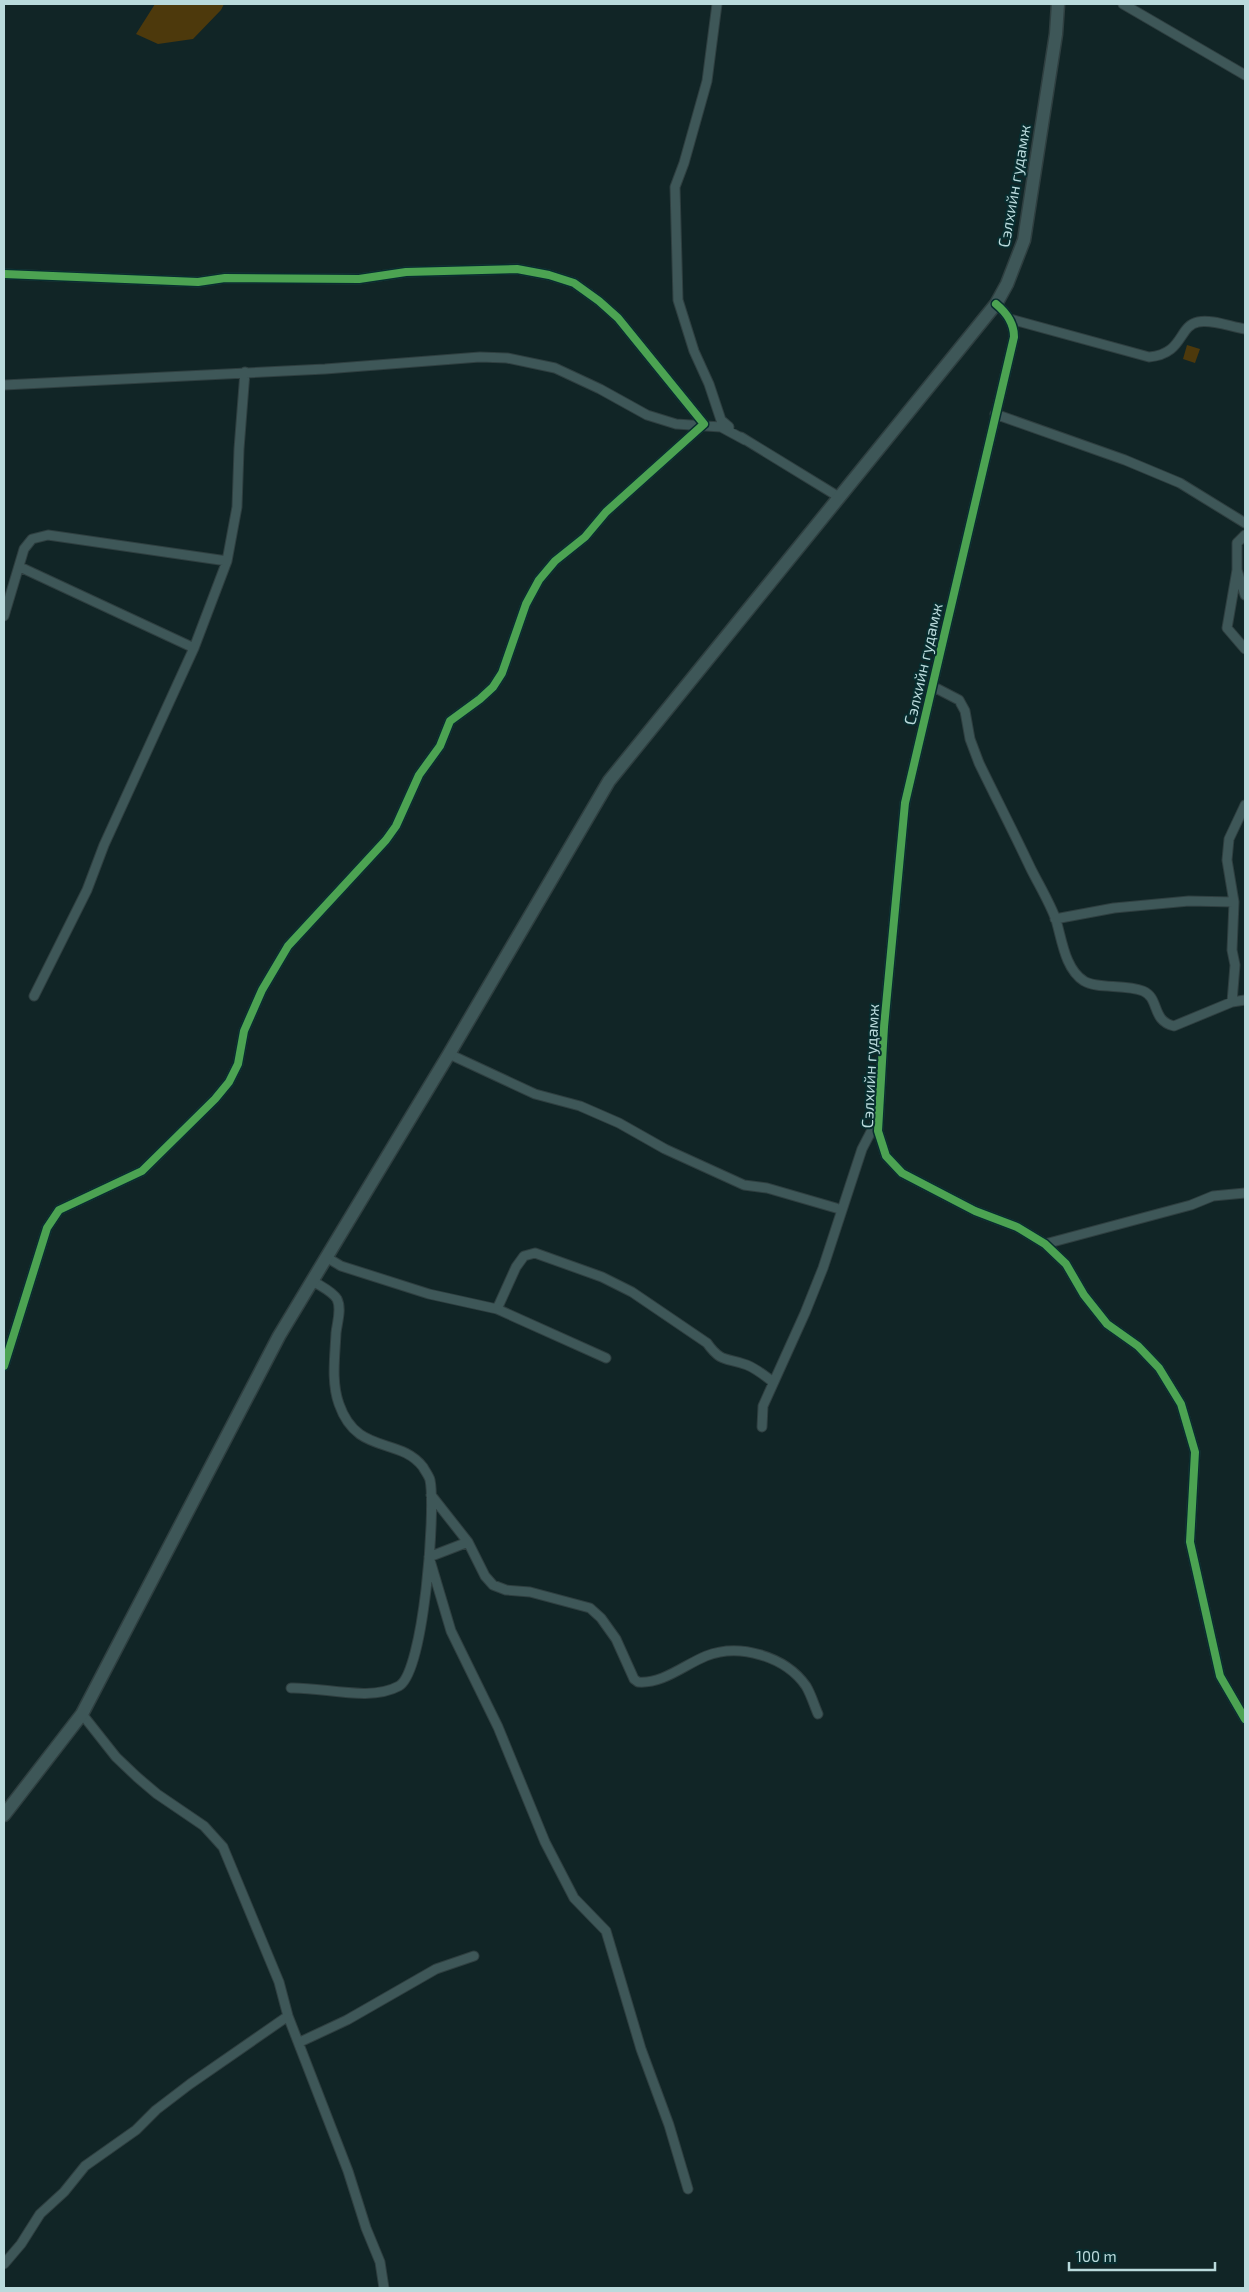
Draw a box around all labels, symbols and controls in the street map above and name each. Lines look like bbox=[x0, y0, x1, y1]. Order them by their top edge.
street label: Сэлхийн гудамж bbox=[993, 123, 1035, 249]
street label: Сэлхийн гудамж bbox=[899, 601, 947, 727]
street label: Сэлхийн гудамж bbox=[857, 1003, 883, 1129]
scale bar bbox=[1069, 2240, 1215, 2272]
text: 100 m bbox=[1076, 2247, 1117, 2265]

